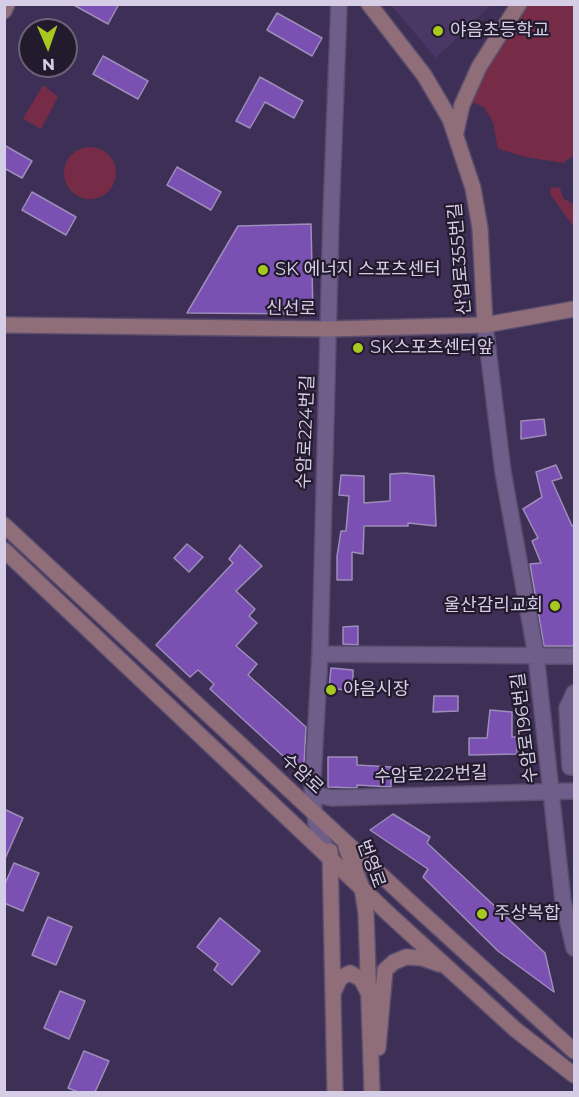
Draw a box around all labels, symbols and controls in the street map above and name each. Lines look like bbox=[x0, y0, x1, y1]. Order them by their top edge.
north arrow bbox=[18, 18, 78, 78]
place label: 야음초등학교 bbox=[450, 20, 549, 42]
marker: 야음초등학교 bbox=[431, 24, 445, 38]
text: N bbox=[42, 55, 55, 74]
street label: 산업로355번길 bbox=[444, 202, 476, 316]
place label: SK 에너지 스포츠센터 bbox=[275, 259, 441, 281]
marker: SK 에너지 스포츠센터 bbox=[256, 263, 270, 277]
street label: 신선로 bbox=[266, 298, 316, 320]
place label: SK스포츠센터앞 bbox=[370, 337, 493, 359]
marker: SK스포츠센터앞 bbox=[351, 341, 365, 355]
street label: 수암로224번길 bbox=[293, 374, 319, 490]
place label: 울산감리교회 bbox=[444, 595, 543, 617]
marker: 울산감리교회 bbox=[548, 599, 562, 613]
street label: 수암로196번길 bbox=[508, 671, 542, 785]
place label: 야음시장 bbox=[343, 679, 409, 701]
marker: 야음시장 bbox=[324, 683, 338, 697]
street label: 수암로 bbox=[276, 749, 328, 799]
street label: 수암로222번길 bbox=[374, 762, 488, 788]
street label: 번영로 bbox=[352, 837, 390, 891]
place label: 주상복합 bbox=[494, 903, 560, 925]
marker: 주상복합 bbox=[475, 907, 489, 921]

